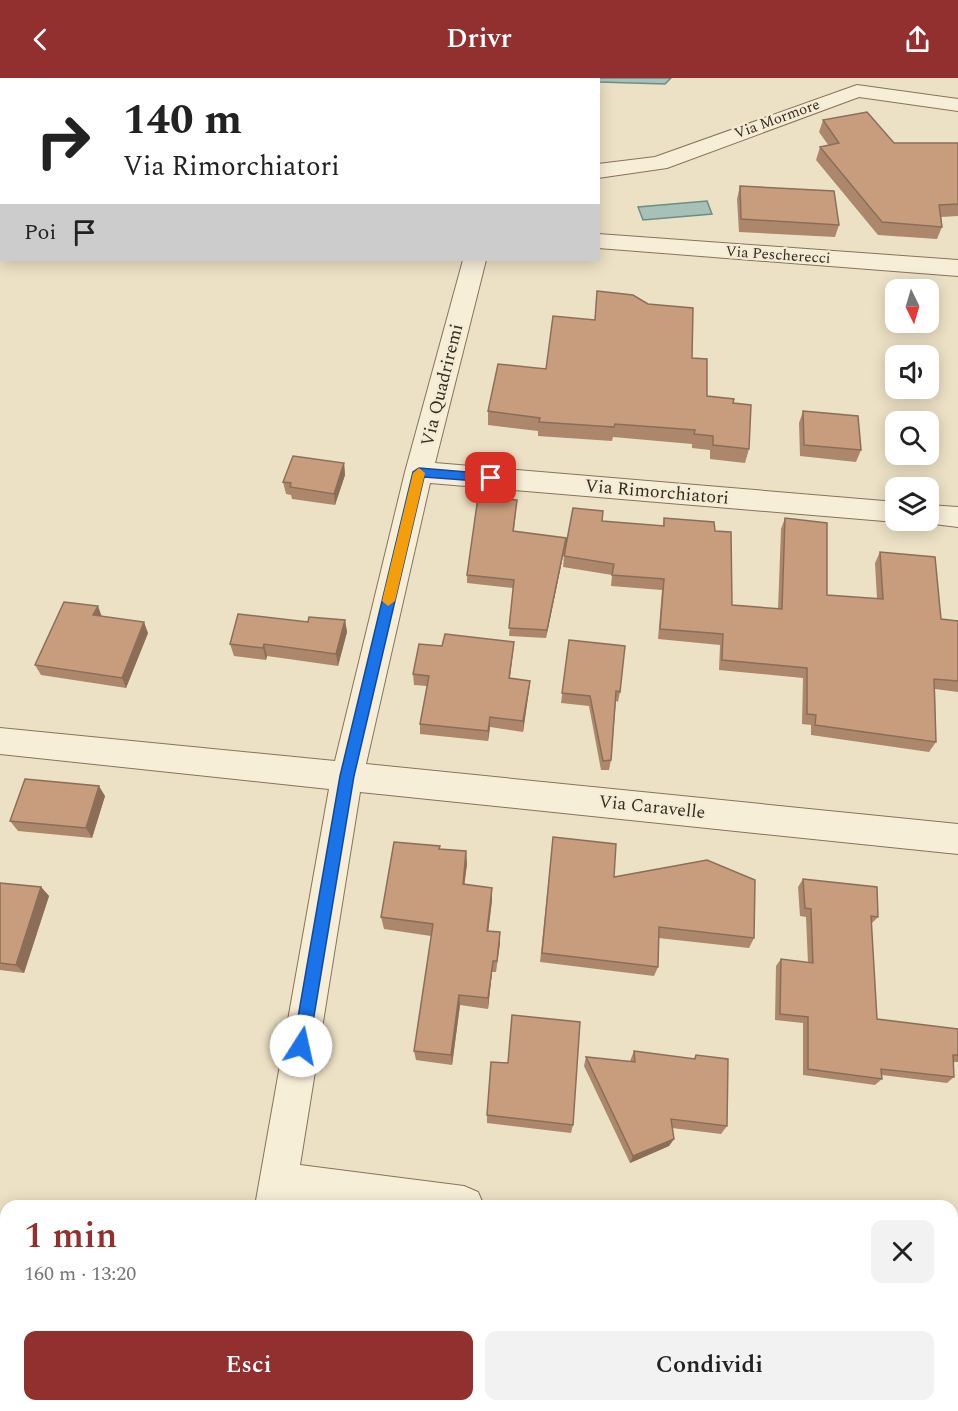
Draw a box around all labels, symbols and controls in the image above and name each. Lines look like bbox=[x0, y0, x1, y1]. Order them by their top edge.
text: Drivr bbox=[446, 18, 512, 60]
icon: back bbox=[24, 23, 57, 56]
icon: share bbox=[901, 23, 934, 56]
text: 140 m bbox=[123, 89, 242, 152]
street label: Via Mormore bbox=[731, 93, 823, 145]
icon: right bbox=[24, 102, 102, 180]
text: Via Rimorchiatori bbox=[123, 146, 340, 188]
text: Poi bbox=[24, 216, 56, 249]
icon: arrive bbox=[68, 216, 101, 249]
street label: Via Pescherecci bbox=[725, 240, 831, 270]
north arrow bbox=[885, 279, 939, 333]
map controls bbox=[885, 279, 939, 531]
street label: Via Quadriremi bbox=[414, 321, 470, 449]
button: sound bbox=[885, 345, 939, 399]
button: search bbox=[885, 411, 939, 465]
pin bbox=[465, 452, 516, 503]
icon: arrive bbox=[474, 461, 507, 494]
street label: Via Rimorchiatori bbox=[584, 472, 730, 512]
button: layers bbox=[885, 477, 939, 531]
street label: Via Caravelle bbox=[597, 788, 707, 826]
position arrow bbox=[269, 1014, 333, 1078]
text: 1 min bbox=[24, 1209, 117, 1264]
button: close bbox=[871, 1220, 934, 1283]
text: 160 m · 13:20 bbox=[24, 1259, 136, 1289]
button: Esci bbox=[24, 1331, 473, 1400]
button: Condividi bbox=[485, 1331, 934, 1400]

